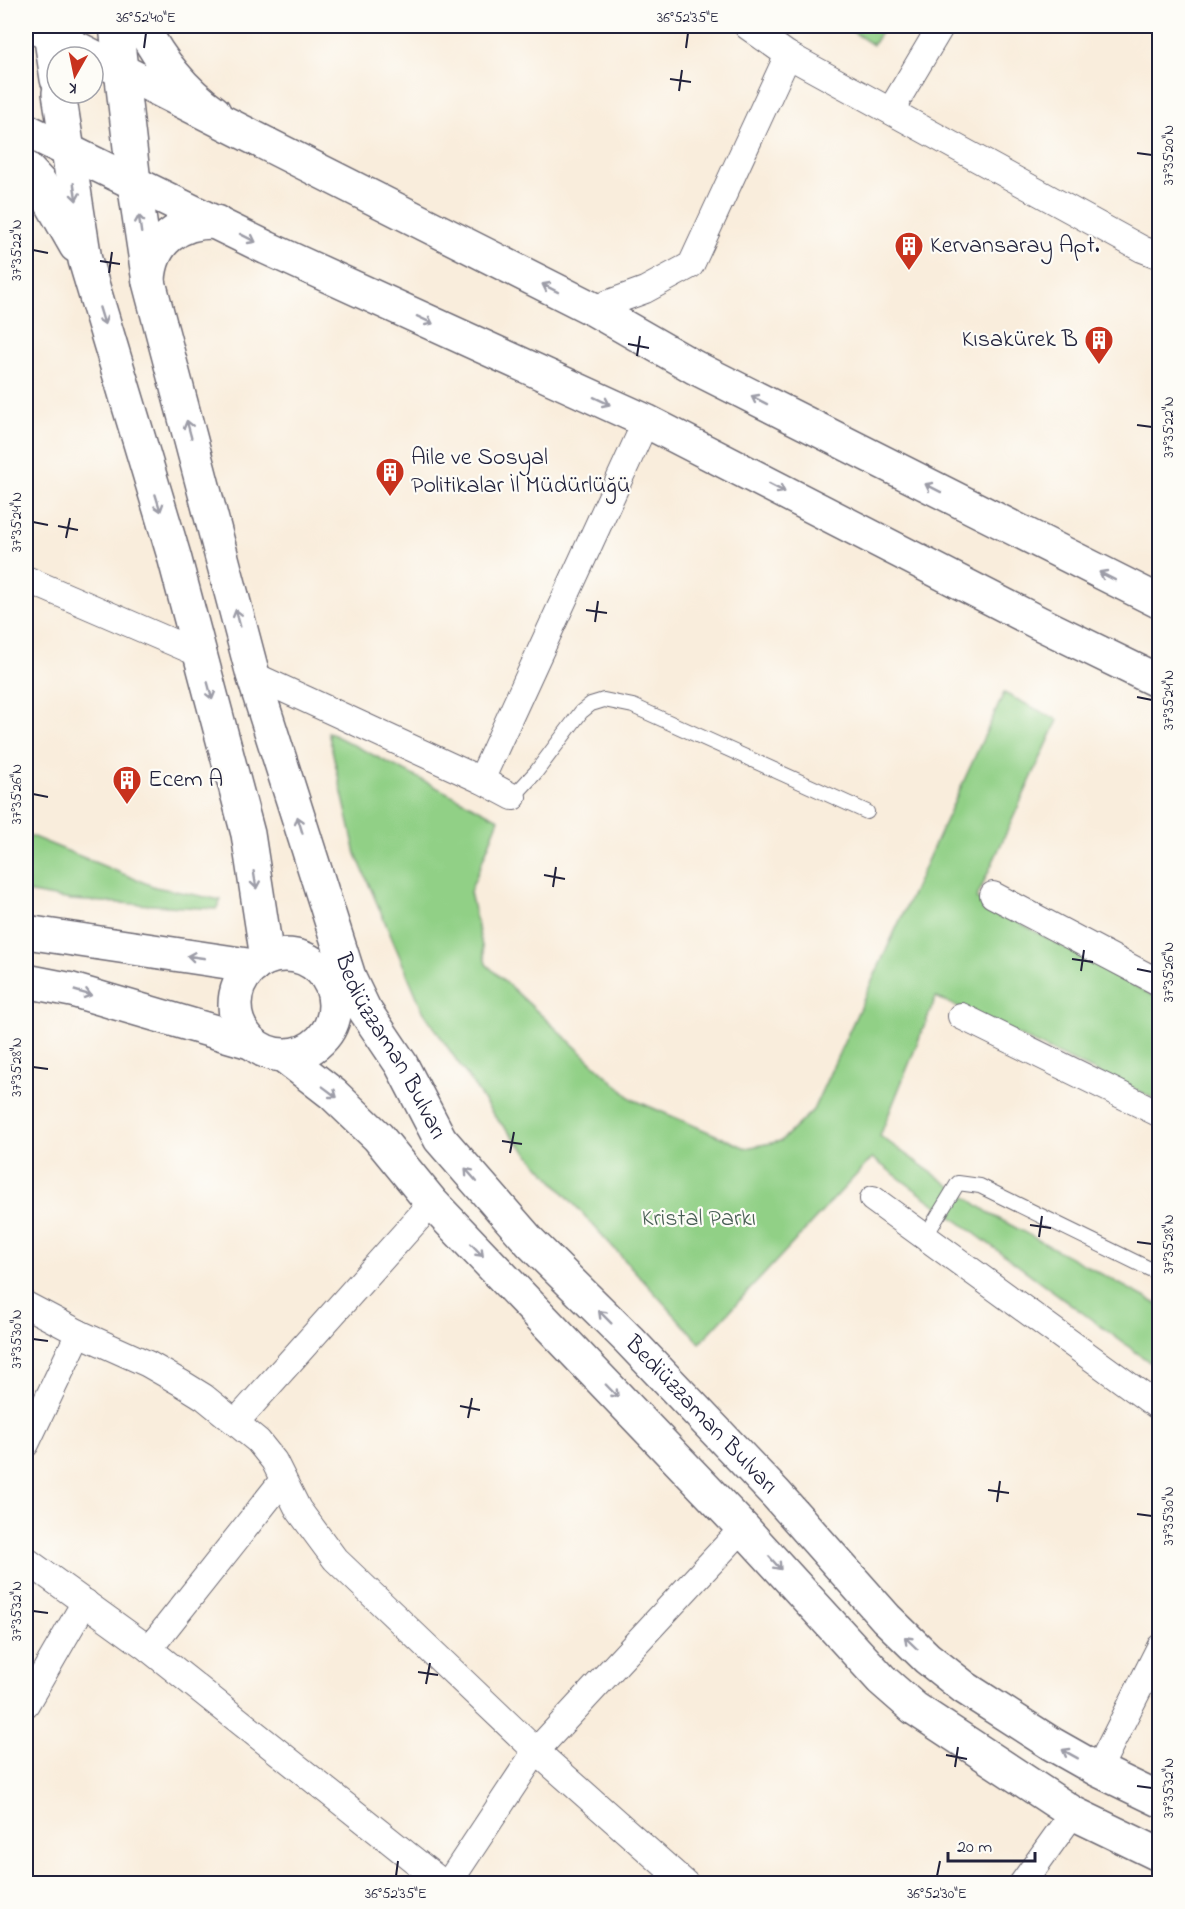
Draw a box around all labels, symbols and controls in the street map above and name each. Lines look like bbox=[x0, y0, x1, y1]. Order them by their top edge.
text: 36°52'40"E bbox=[116, 7, 176, 29]
text: 36°52'35"E bbox=[657, 7, 719, 29]
north arrow bbox=[45, 45, 105, 105]
text: K bbox=[66, 75, 79, 100]
text: 37°35'20"N bbox=[1158, 125, 1180, 185]
one-way arrow bbox=[70, 182, 81, 202]
one-way arrow bbox=[135, 214, 146, 234]
text: 37°35'22"N bbox=[6, 219, 28, 281]
place label: Kervansaray Apt. bbox=[930, 229, 1100, 265]
building icon: Kervansaray Apt. bbox=[893, 230, 925, 272]
one-way arrow bbox=[239, 233, 257, 245]
one-way arrow bbox=[542, 281, 560, 293]
one-way arrow bbox=[97, 306, 108, 325]
one-way arrow bbox=[415, 315, 433, 326]
place label: Kısakürek B bbox=[962, 323, 1078, 358]
building icon: Kısakürek B bbox=[1083, 324, 1115, 366]
one-way arrow bbox=[751, 394, 768, 406]
one-way arrow bbox=[593, 396, 611, 407]
text: 37°35'22"N bbox=[1158, 396, 1180, 458]
one-way arrow bbox=[182, 420, 194, 439]
place label: Aile ve Sosyal Politikalar İl Müdürlüğü bbox=[411, 441, 630, 504]
building icon: Aile ve Sosyal Politikalar İl Müdürlüğü bbox=[374, 456, 406, 498]
one-way arrow bbox=[925, 482, 942, 494]
one-way arrow bbox=[767, 483, 785, 494]
text: 37°35'24"N bbox=[6, 492, 28, 552]
one-way arrow bbox=[153, 493, 164, 512]
one-way arrow bbox=[1099, 569, 1117, 581]
one-way arrow bbox=[232, 608, 244, 627]
text: 37°35'24"N bbox=[1158, 670, 1180, 730]
one-way arrow bbox=[205, 681, 216, 700]
place label: Ecem A bbox=[148, 763, 223, 798]
text: 37°35'26"N bbox=[6, 764, 28, 824]
building icon: Ecem A bbox=[111, 764, 143, 806]
one-way arrow bbox=[294, 816, 305, 835]
one-way arrow bbox=[250, 870, 261, 890]
text: 37°35'26"N bbox=[1158, 942, 1180, 1002]
street label: Bediüzzaman Bulvarı bbox=[325, 948, 455, 1146]
one-way arrow bbox=[186, 952, 206, 963]
one-way arrow bbox=[73, 988, 92, 1000]
text: 37°35'28"N bbox=[6, 1037, 28, 1097]
one-way arrow bbox=[322, 1086, 338, 1099]
one-way arrow bbox=[465, 1167, 478, 1183]
park label: Kristal Parkı bbox=[642, 1202, 756, 1237]
text: 37°35'28"N bbox=[1158, 1214, 1180, 1274]
one-way arrow bbox=[469, 1243, 484, 1258]
text: 37°35'30"N bbox=[6, 1309, 28, 1369]
one-way arrow bbox=[598, 1309, 612, 1324]
street label: Bediüzzaman Bulvarı bbox=[615, 1327, 786, 1503]
one-way arrow bbox=[604, 1383, 619, 1398]
text: 37°35'30"N bbox=[1158, 1486, 1180, 1546]
one-way arrow bbox=[768, 1555, 782, 1570]
text: 37°35'32"N bbox=[6, 1581, 28, 1641]
one-way arrow bbox=[903, 1635, 918, 1650]
one-way arrow bbox=[1062, 1748, 1079, 1760]
text: 37°35'32"N bbox=[1158, 1758, 1180, 1818]
scale bar bbox=[948, 1825, 1035, 1863]
text: 20 m bbox=[957, 1835, 992, 1861]
text: 36°52'35"E bbox=[365, 1883, 427, 1905]
text: 36°52'30"E bbox=[907, 1883, 967, 1905]

